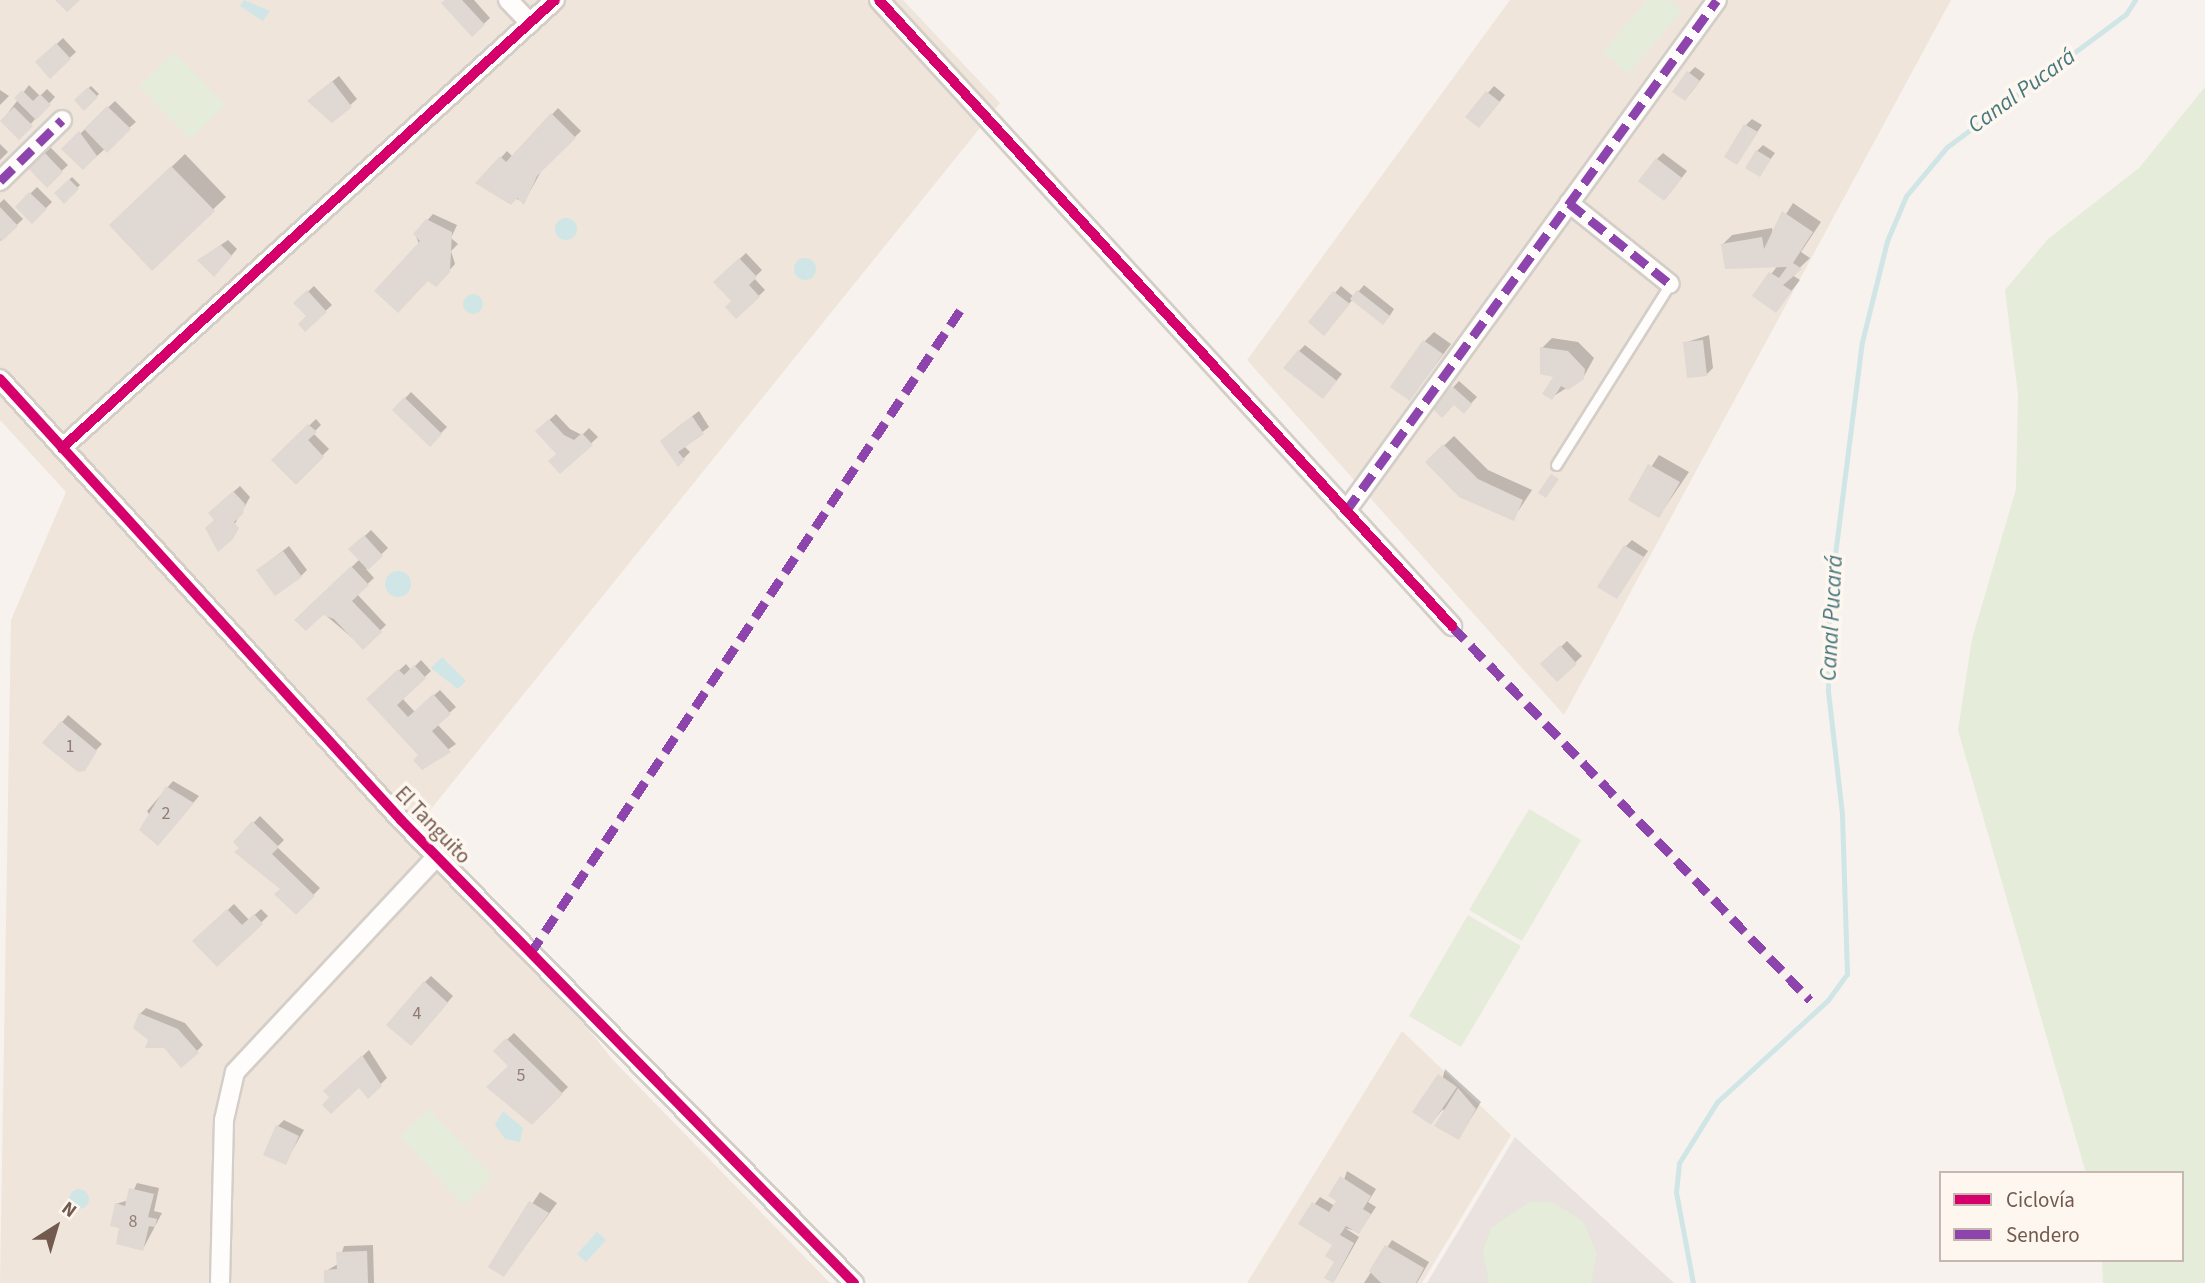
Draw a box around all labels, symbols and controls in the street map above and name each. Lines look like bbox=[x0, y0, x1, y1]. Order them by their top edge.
water label: Canal Pucará bbox=[1963, 43, 2081, 139]
water label: Canal Pucará bbox=[1815, 554, 1849, 682]
house number: 1 bbox=[66, 736, 74, 758]
street label: El Tanguito bbox=[390, 781, 476, 869]
house number: 2 bbox=[162, 803, 170, 825]
house number: 4 bbox=[413, 1003, 421, 1025]
house number: 5 bbox=[517, 1065, 525, 1087]
legend bbox=[1939, 1171, 2184, 1262]
text: Ciclovía bbox=[2006, 1185, 2075, 1215]
north arrow bbox=[21, 1192, 91, 1262]
text: N bbox=[56, 1195, 82, 1224]
house number: 8 bbox=[129, 1211, 137, 1233]
text: Sendero bbox=[2006, 1220, 2080, 1250]

